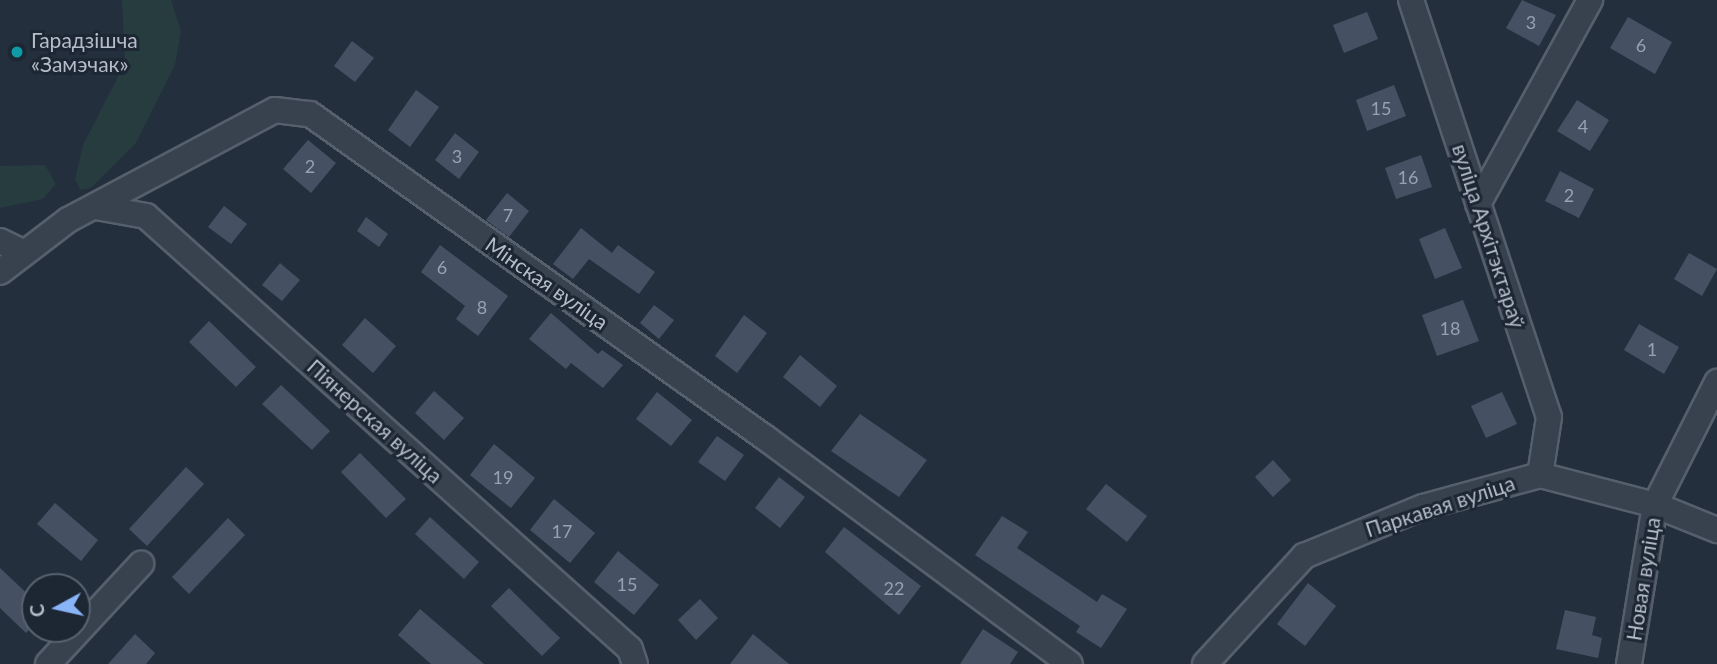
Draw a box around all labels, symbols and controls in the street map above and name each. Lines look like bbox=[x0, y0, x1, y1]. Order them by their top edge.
house number: 3 bbox=[1526, 11, 1536, 33]
place label: Гарадзішча «Замэчак» bbox=[31, 27, 138, 77]
house number: 6 bbox=[1636, 34, 1646, 56]
marker: Гарадзішча «Замэчак» bbox=[9, 44, 25, 60]
house number: 15 bbox=[1371, 97, 1391, 119]
house number: 4 bbox=[1578, 115, 1588, 137]
street label: вуліца Архітэктараў bbox=[1447, 141, 1531, 331]
house number: 3 bbox=[452, 145, 462, 167]
house number: 2 bbox=[305, 155, 315, 177]
house number: 16 bbox=[1398, 166, 1418, 188]
house number: 2 bbox=[1564, 184, 1574, 206]
house number: 7 bbox=[503, 204, 513, 226]
street label: Мінская вуліца bbox=[481, 231, 613, 335]
house number: 6 bbox=[437, 256, 447, 278]
house number: 8 bbox=[477, 296, 487, 318]
house number: 18 bbox=[1440, 317, 1460, 339]
house number: 1 bbox=[1647, 338, 1657, 360]
street label: Піянерская вуліца bbox=[302, 354, 448, 488]
house number: 19 bbox=[493, 466, 513, 488]
street label: Паркавая вуліца bbox=[1362, 470, 1518, 542]
street label: Новая вуліца bbox=[1621, 515, 1665, 643]
house number: 17 bbox=[552, 520, 572, 542]
north arrow bbox=[21, 573, 91, 643]
house number: 15 bbox=[617, 573, 637, 595]
house number: 22 bbox=[884, 577, 904, 599]
text: С bbox=[24, 603, 49, 619]

